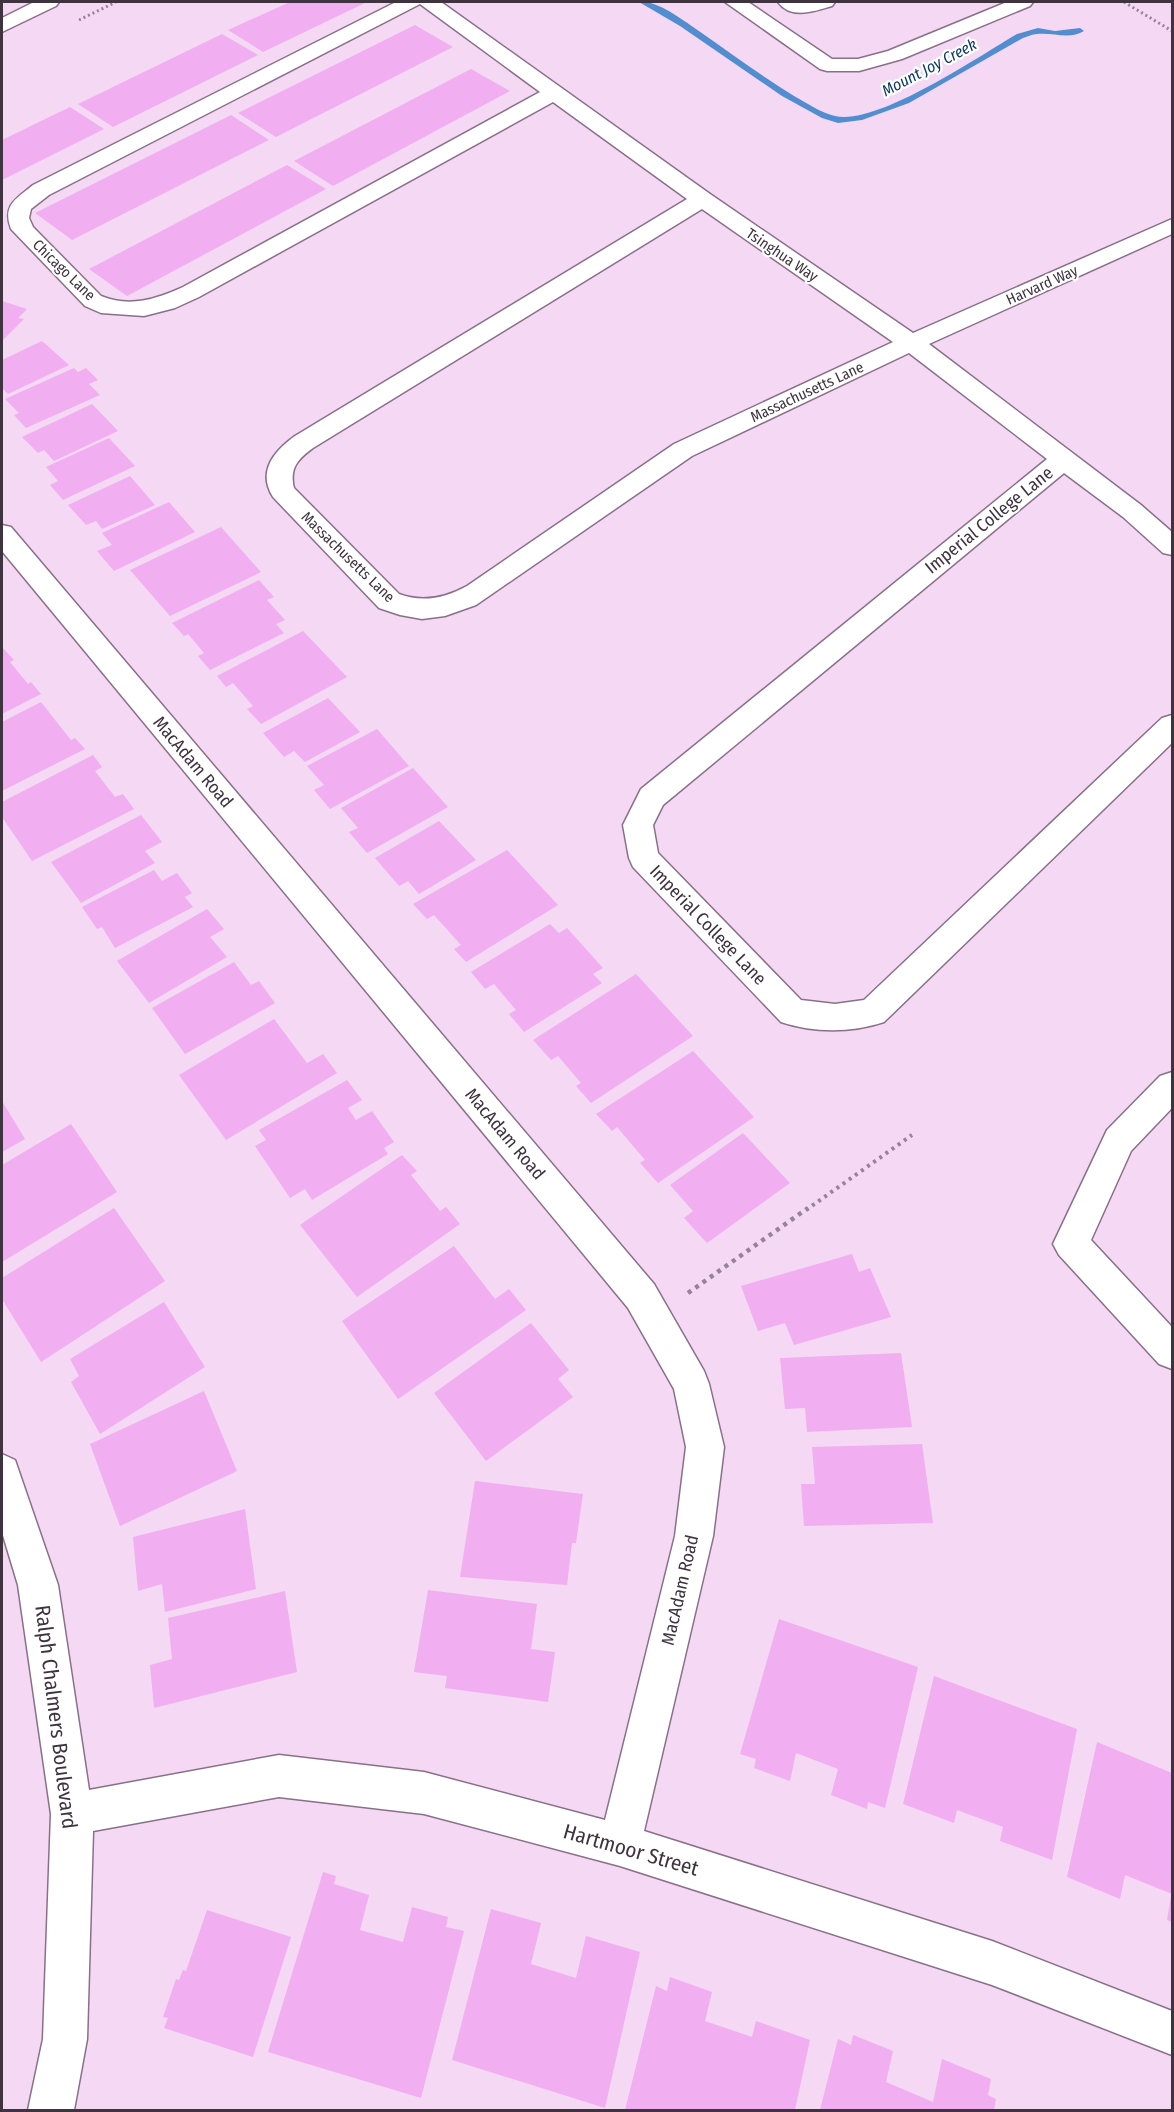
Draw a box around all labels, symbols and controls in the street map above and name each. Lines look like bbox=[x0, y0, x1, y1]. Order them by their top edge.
water label: Mount Joy Creek bbox=[879, 34, 980, 100]
street label: Tsinghua Way bbox=[743, 224, 822, 286]
street label: Chicago Lane bbox=[29, 236, 99, 304]
street label: Harvard Way bbox=[1003, 261, 1081, 309]
street label: Massachusetts Lane bbox=[748, 358, 866, 426]
street label: Imperial College Lane bbox=[921, 462, 1058, 578]
street label: Massachusetts Lane bbox=[298, 508, 398, 606]
street label: MacAdam Road bbox=[148, 712, 238, 812]
street label: Imperial College Lane bbox=[645, 860, 771, 990]
street label: MacAdam Road bbox=[460, 1084, 550, 1184]
street label: MacAdam Road bbox=[657, 1533, 703, 1647]
street label: Ralph Chalmers Boulevard bbox=[29, 1604, 83, 1830]
street label: Hartmoor Street bbox=[560, 1818, 702, 1882]

